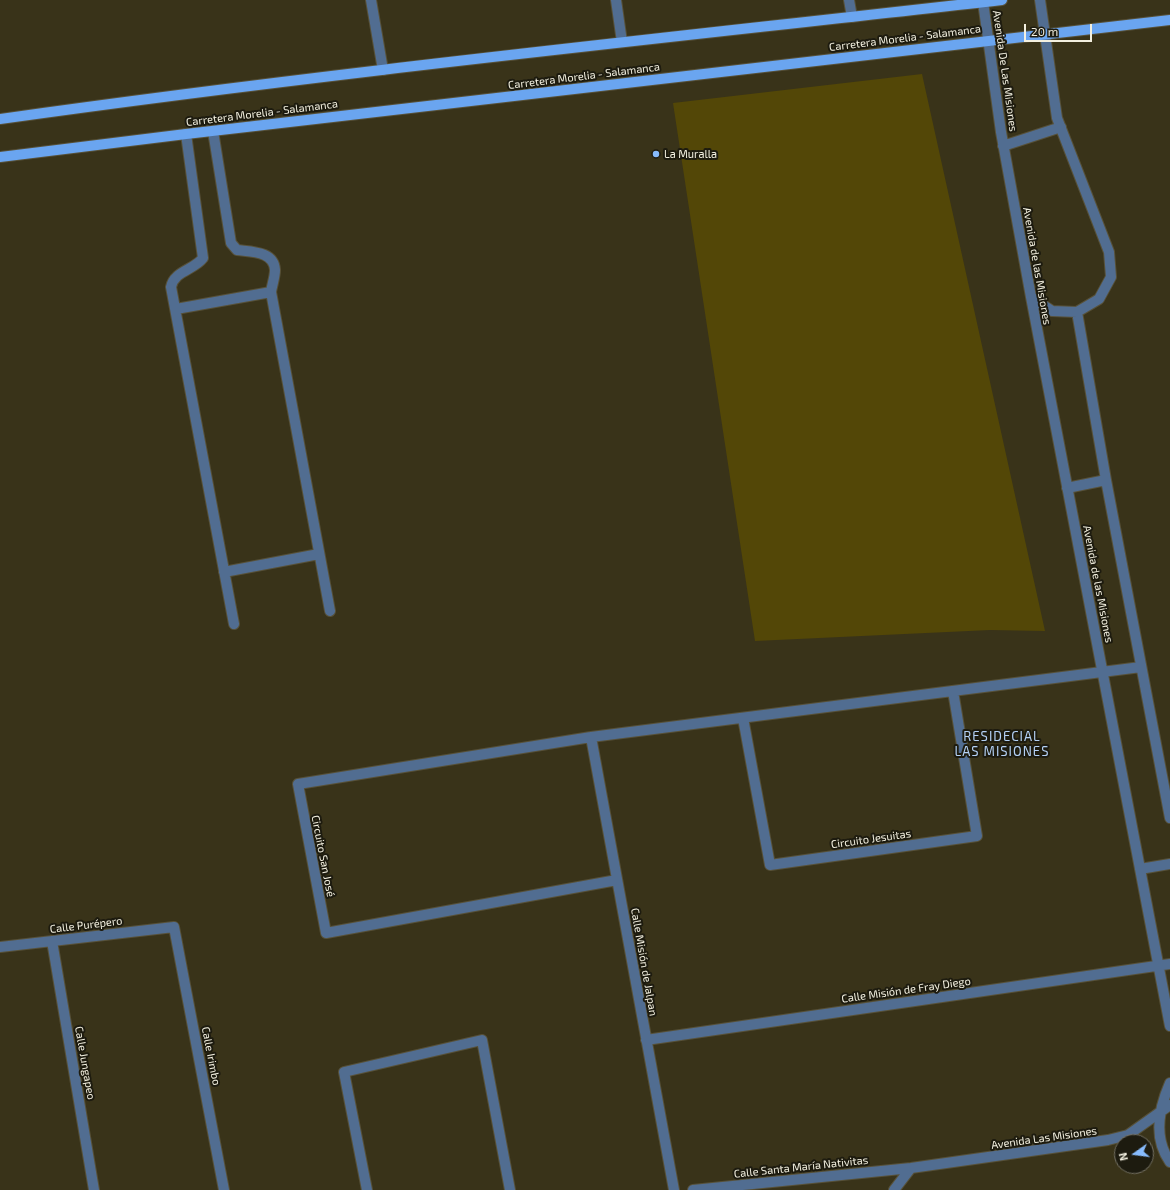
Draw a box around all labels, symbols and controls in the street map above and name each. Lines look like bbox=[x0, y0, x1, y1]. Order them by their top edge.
street label: Avenida De Las Misiones bbox=[990, 9, 1020, 133]
scale bar bbox=[1026, 16, 1094, 42]
street label: Carretera Morelia - Salamanca bbox=[828, 22, 982, 54]
text: 20 m bbox=[1031, 24, 1058, 38]
street label: Carretera Morelia - Salamanca bbox=[507, 60, 661, 92]
street label: Carretera Morelia - Salamanca bbox=[185, 97, 339, 129]
place label: La Muralla bbox=[664, 147, 717, 161]
marker: La Muralla bbox=[651, 149, 661, 159]
street label: Avenida de las Misiones bbox=[1020, 206, 1054, 326]
street label: Avenida de las Misiones bbox=[1080, 524, 1116, 644]
district label: RESIDECIAL LAS MISIONES bbox=[955, 729, 1049, 760]
street label: Circuito San José bbox=[309, 814, 337, 898]
street label: Circuito Jesuitas bbox=[830, 827, 912, 851]
street label: Calle Misión de Jalpan bbox=[628, 907, 660, 1017]
street label: Calle Purépero bbox=[49, 914, 123, 936]
street label: Calle Misión de Fray Diego bbox=[841, 974, 971, 1006]
street label: Calle Jungapeo bbox=[72, 1025, 98, 1101]
street label: Calle Irimbo bbox=[199, 1026, 223, 1086]
street label: Avenida Las Misiones bbox=[990, 1124, 1098, 1152]
north arrow bbox=[1114, 1134, 1154, 1174]
text: N bbox=[1116, 1151, 1130, 1162]
street label: Calle Santa María Nativitas bbox=[733, 1153, 869, 1181]

